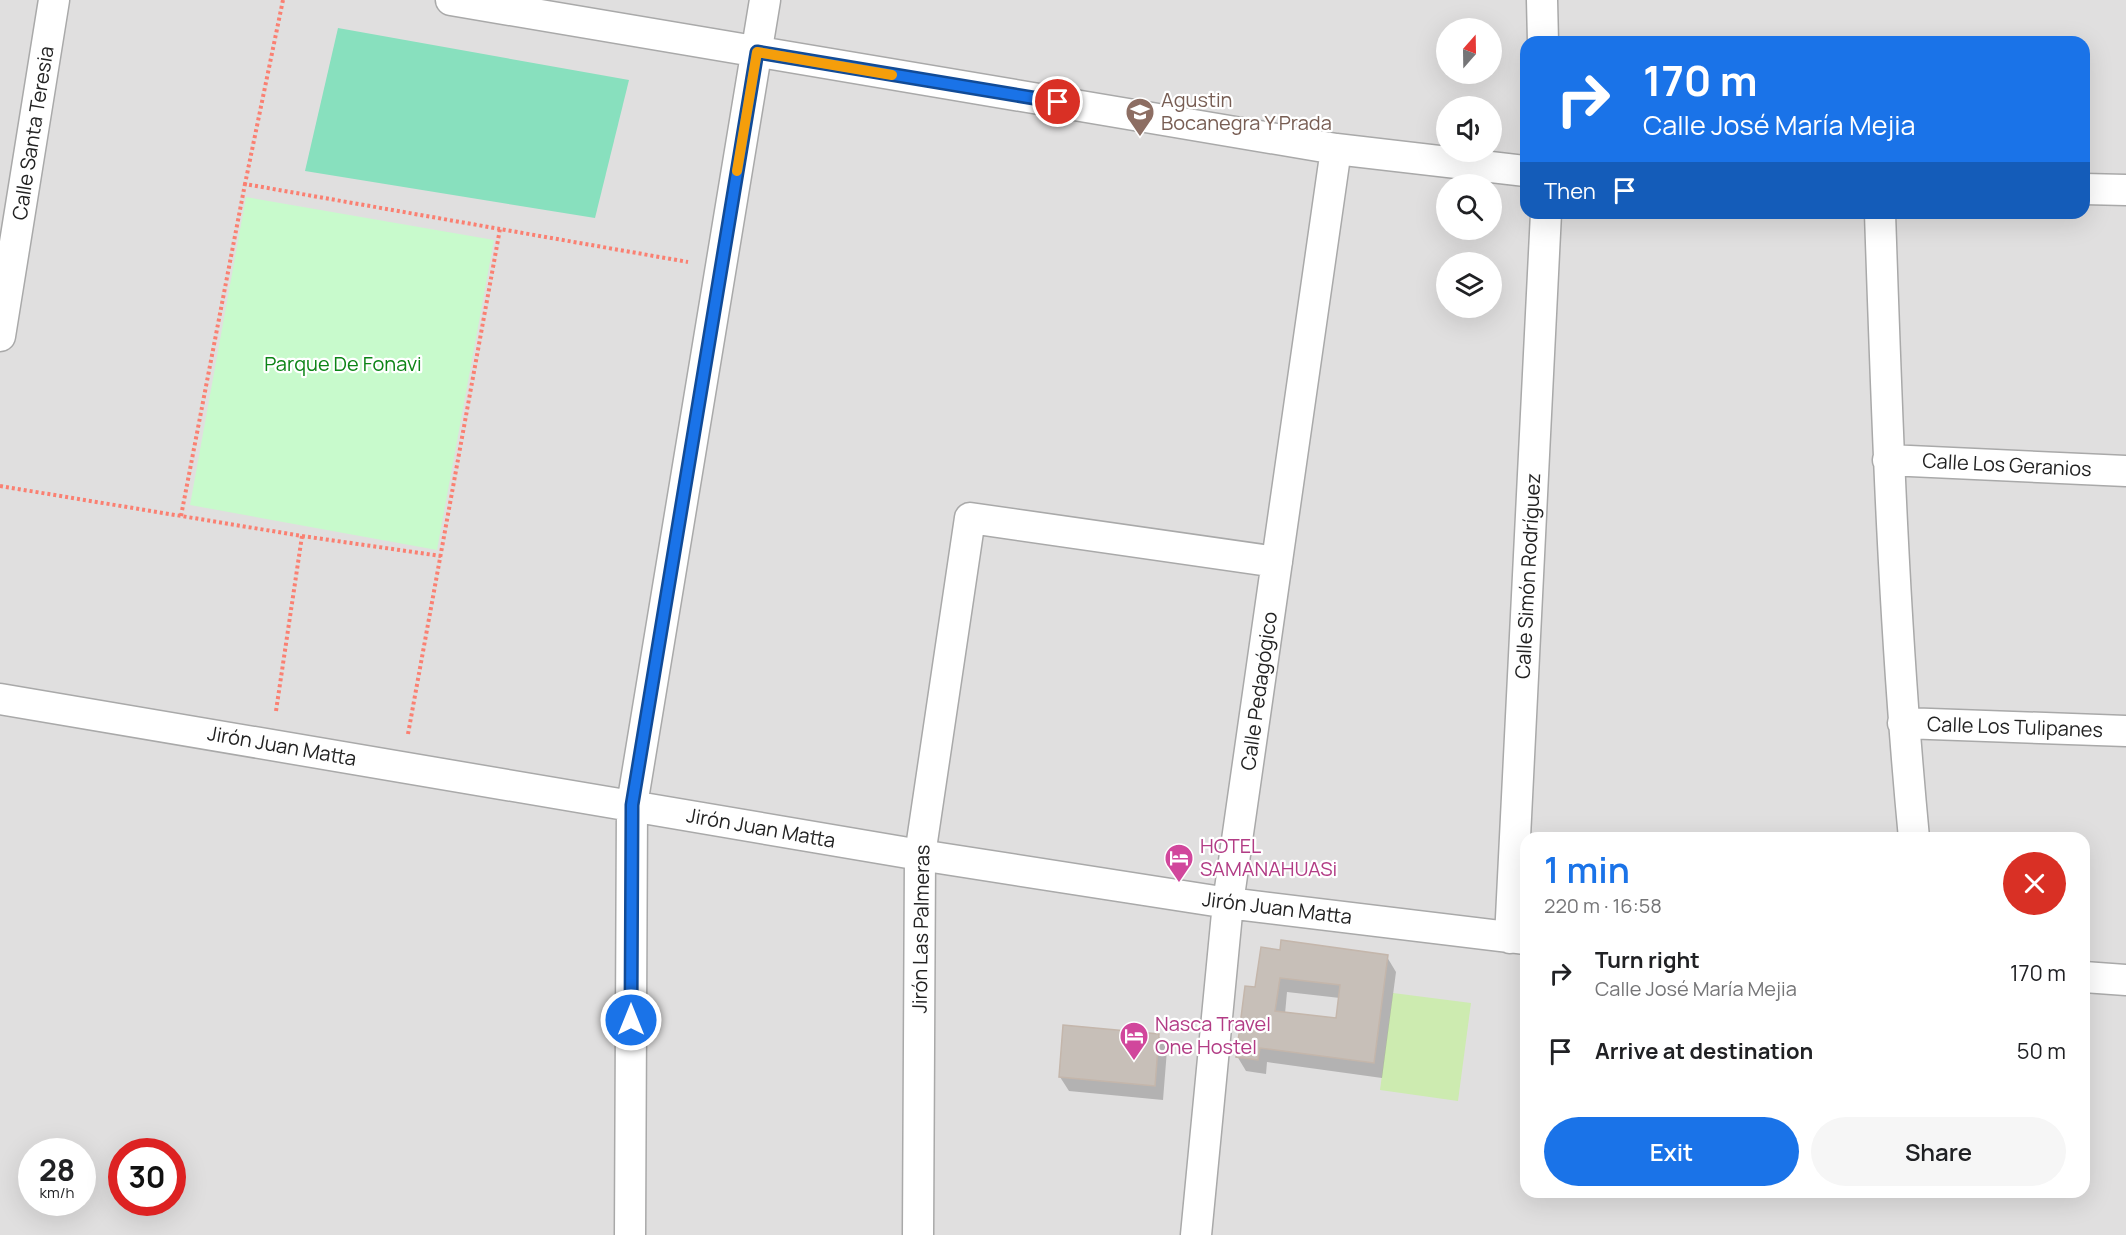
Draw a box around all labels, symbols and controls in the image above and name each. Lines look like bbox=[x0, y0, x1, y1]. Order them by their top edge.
north arrow bbox=[1436, 18, 1502, 84]
map controls bbox=[1436, 18, 1502, 318]
street label: Calle Santa Teresia bbox=[5, 44, 60, 222]
text: 170 m bbox=[1643, 51, 1758, 109]
icon: right bbox=[1544, 60, 1622, 138]
pin bbox=[1032, 76, 1083, 127]
icon: arrive bbox=[1041, 85, 1074, 118]
place label: Agustin Bocanegra Y Prada bbox=[1161, 86, 1332, 136]
school or university icon: Agustin Bocanegra Y Prada bbox=[1124, 96, 1156, 138]
button: sound bbox=[1436, 96, 1502, 162]
text: Calle José María Mejia bbox=[1643, 106, 1915, 143]
button: search bbox=[1436, 174, 1502, 240]
icon: arrive bbox=[1608, 174, 1641, 207]
text: Then bbox=[1544, 176, 1596, 206]
button: layers bbox=[1436, 252, 1502, 318]
park label: Parque De Fonavi bbox=[264, 350, 422, 377]
street label: Calle Los Geranios bbox=[1922, 447, 2092, 482]
street label: Calle Simón Rodríguez bbox=[1509, 472, 1546, 680]
street label: Calle Pedagógico bbox=[1234, 610, 1283, 772]
street label: Calle Los Tulipanes bbox=[1927, 710, 2103, 743]
street label: Jirón Juan Matta bbox=[206, 719, 359, 772]
street label: Jirón Juan Matta bbox=[685, 801, 838, 854]
place label: HOTEL SAMANAHUASi bbox=[1200, 832, 1337, 882]
hotel icon: HOTEL SAMANAHUASi bbox=[1163, 842, 1195, 884]
street label: Jirón Las Palmeras bbox=[906, 844, 935, 1014]
text: 1 min bbox=[1544, 845, 1630, 894]
button: close bbox=[2003, 852, 2066, 915]
street label: Jirón Juan Matta bbox=[1201, 885, 1353, 930]
text: 220 m · 16:58 bbox=[1544, 892, 1662, 919]
text: Turn right bbox=[1595, 945, 1700, 975]
icon: right bbox=[1544, 957, 1577, 990]
text: 170 m bbox=[2010, 958, 2066, 988]
text: Calle José María Mejia bbox=[1595, 975, 1797, 1002]
position arrow bbox=[599, 988, 663, 1052]
place label: Nasca Travel One Hostel bbox=[1155, 1010, 1271, 1060]
hotel icon: Nasca Travel One Hostel bbox=[1118, 1020, 1150, 1062]
icon: arrive bbox=[1544, 1035, 1577, 1068]
text: Arrive at destination bbox=[1595, 1036, 1813, 1066]
text: 50 m bbox=[2017, 1036, 2066, 1066]
button: Exit bbox=[1544, 1117, 1799, 1186]
button: Share bbox=[1811, 1117, 2066, 1186]
speed limit sign: 30 bbox=[108, 1138, 186, 1216]
text: 28 bbox=[39, 1149, 75, 1190]
text: km/h bbox=[40, 1182, 74, 1203]

